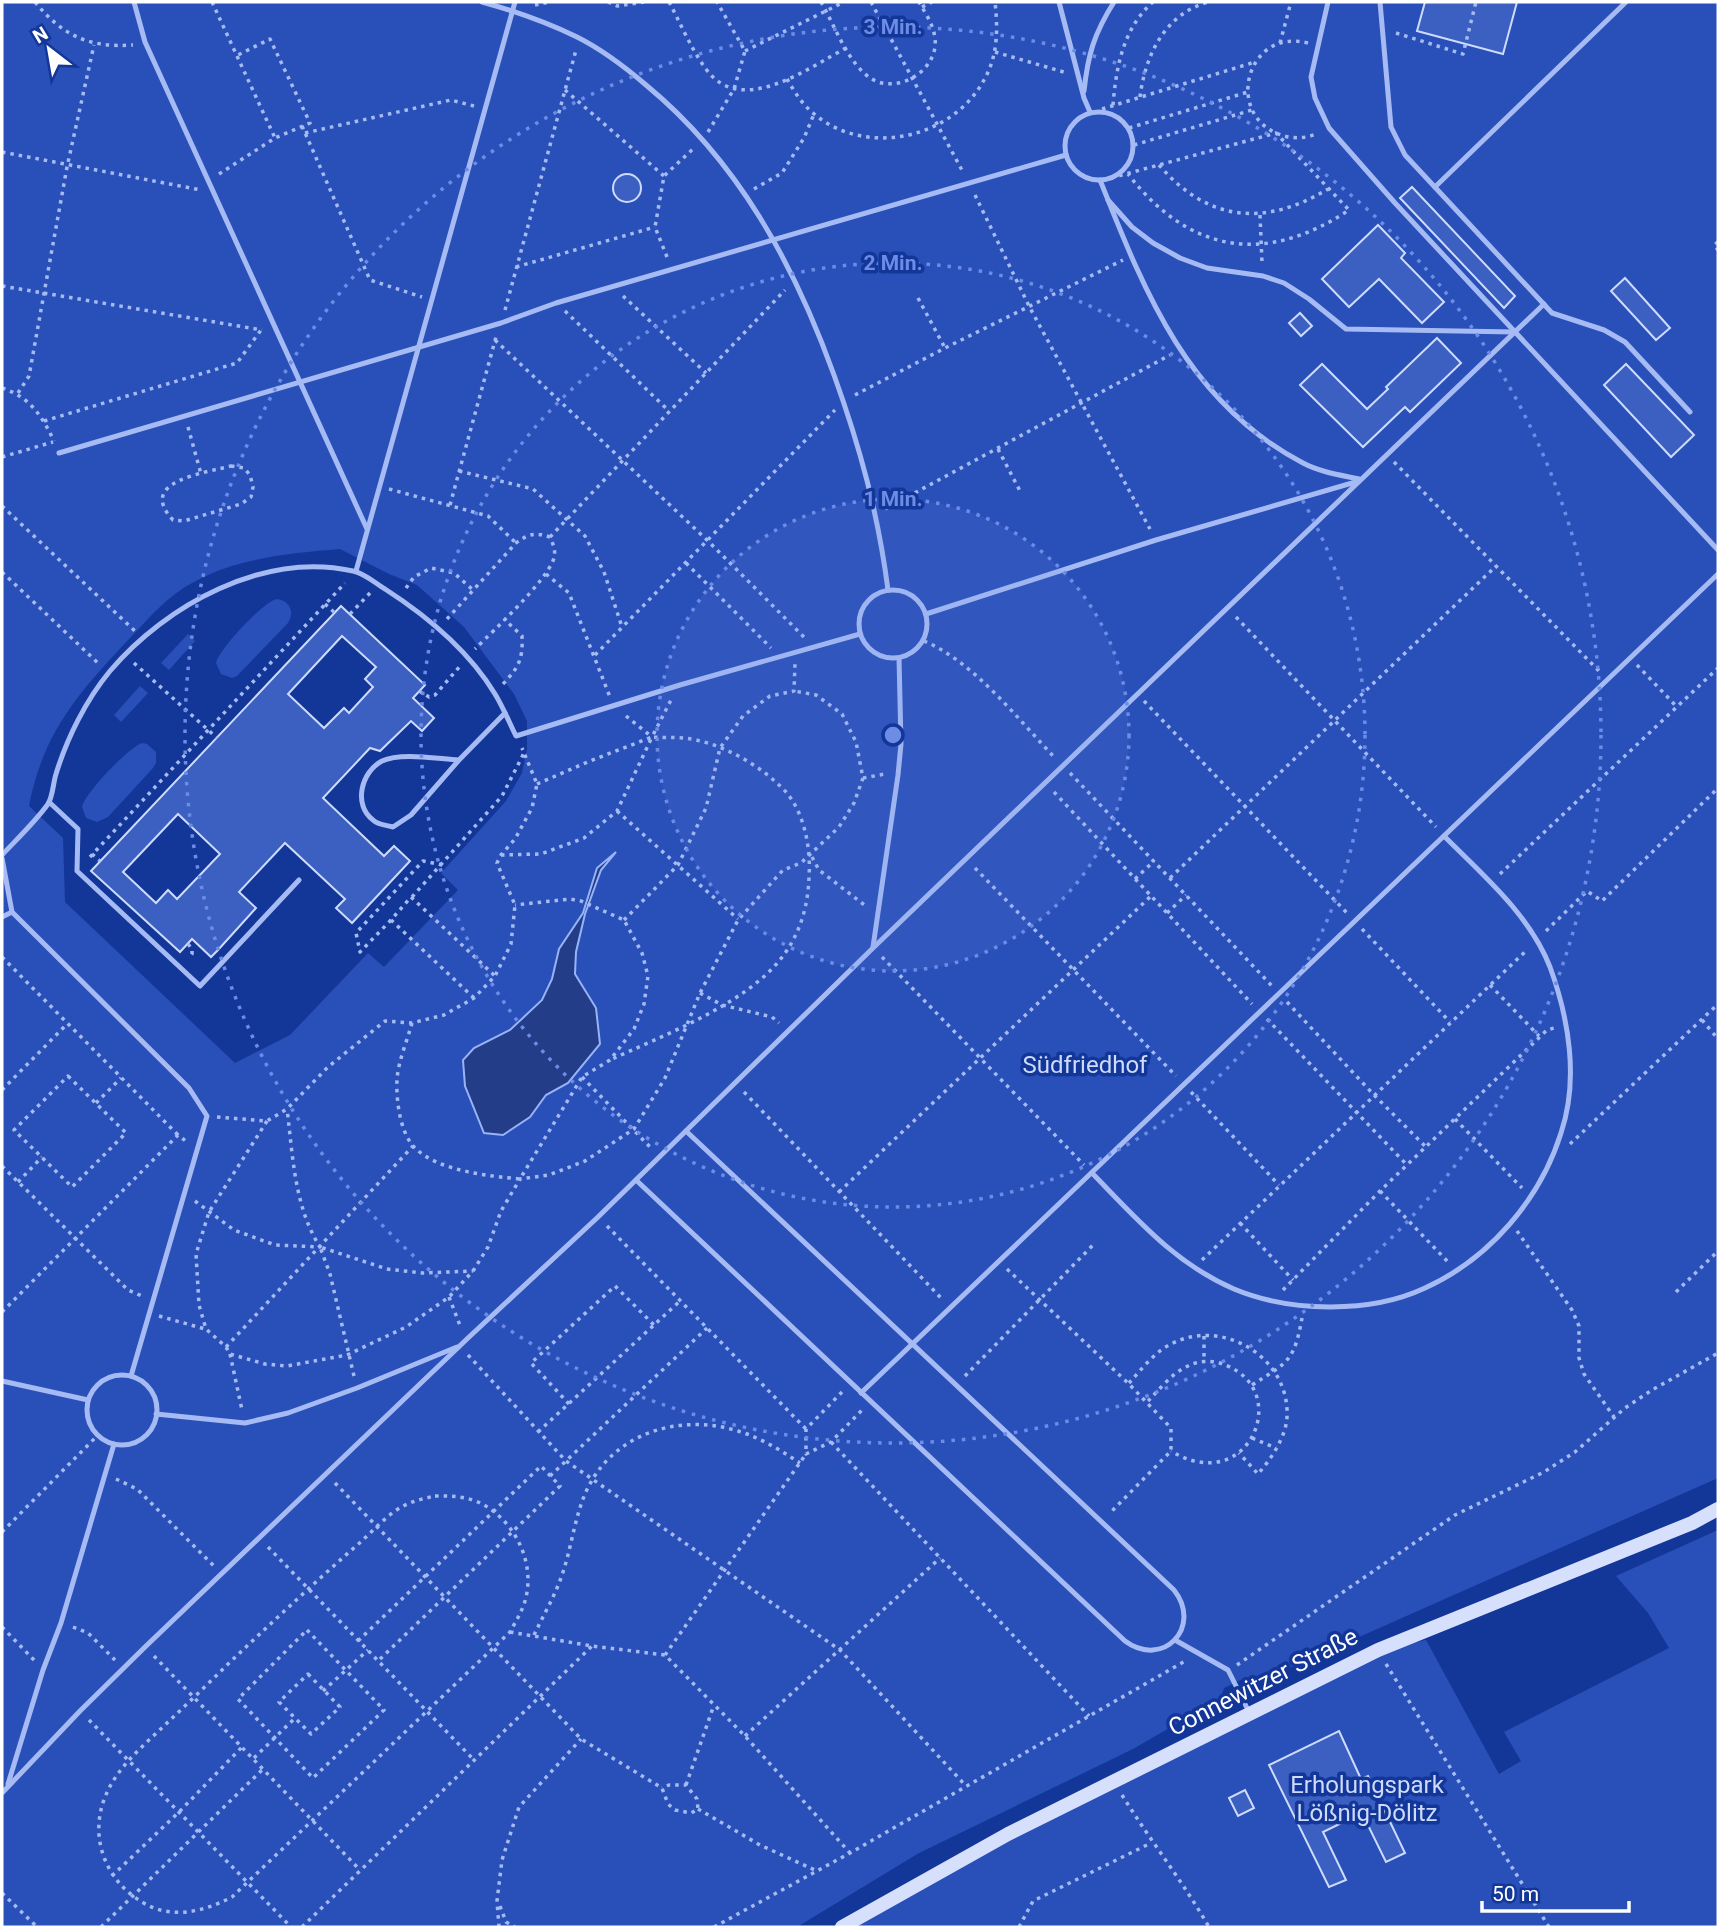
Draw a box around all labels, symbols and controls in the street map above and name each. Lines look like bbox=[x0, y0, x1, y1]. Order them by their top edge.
north arrow bbox=[14, 14, 84, 84]
text: 3 Min. bbox=[863, 15, 923, 39]
text: N bbox=[29, 22, 52, 48]
text: 2 Min. bbox=[863, 251, 923, 275]
text: 1 Min. bbox=[863, 487, 923, 511]
centre of rings bbox=[881, 723, 905, 747]
park label: Südfriedhof bbox=[1023, 1051, 1148, 1079]
street label: Connewitzer Straße bbox=[1164, 1622, 1362, 1742]
park label: Erholungspark Lößnig-Dölitz bbox=[1290, 1771, 1445, 1827]
scale bar bbox=[1482, 1870, 1629, 1914]
text: 50 m bbox=[1492, 1882, 1539, 1906]

